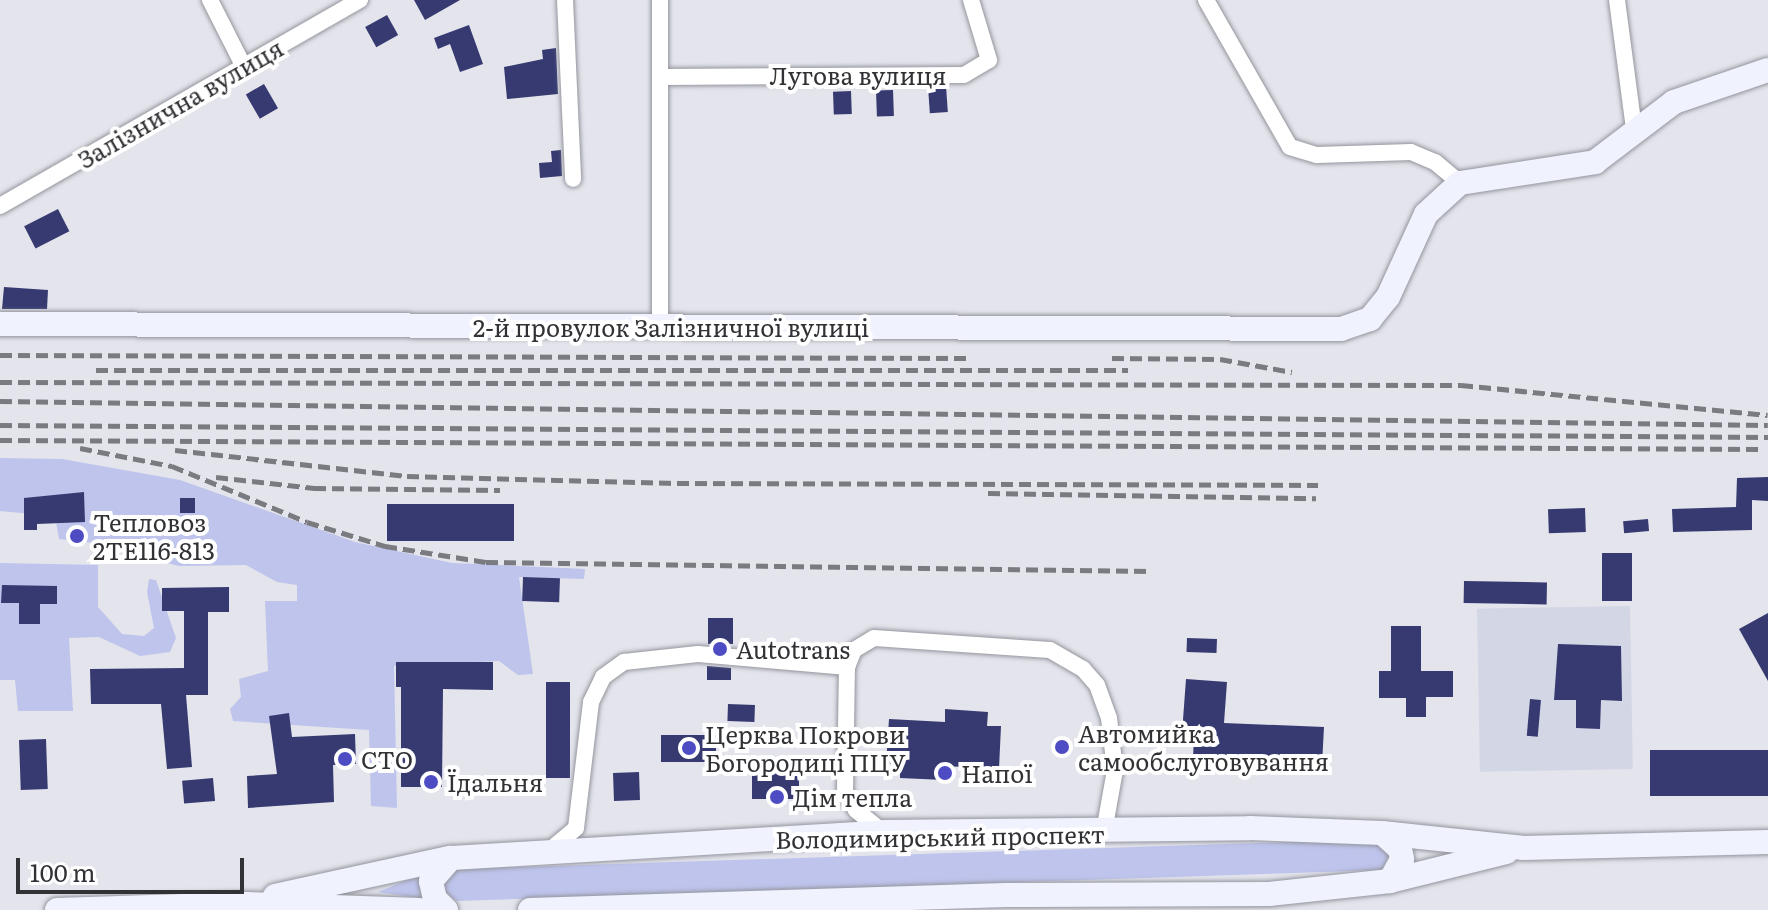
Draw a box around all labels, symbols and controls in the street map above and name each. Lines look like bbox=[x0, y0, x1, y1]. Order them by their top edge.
street label: Залізнична вулиця bbox=[72, 33, 288, 173]
street label: Лугова вулиця bbox=[769, 61, 947, 89]
street label: 2-й провулок Залізничної вулиці bbox=[473, 313, 869, 341]
place label: Тепловоз 2ТЕ116-813 bbox=[93, 508, 215, 564]
marker: Тепловоз 2ТЕ116-813 bbox=[68, 527, 86, 545]
place label: Autotrans bbox=[736, 635, 850, 663]
marker: Autotrans bbox=[711, 640, 729, 658]
place label: Автомийка самообслуговування bbox=[1078, 719, 1329, 775]
place label: Церква Покрови Богородиці ПЦУ bbox=[705, 720, 905, 776]
marker: Автомийка самообслуговування bbox=[1053, 738, 1071, 756]
marker: Церква Покрови Богородиці ПЦУ bbox=[680, 739, 698, 757]
place label: СТО bbox=[361, 745, 413, 773]
marker: СТО bbox=[336, 750, 354, 768]
place label: Напої bbox=[961, 759, 1032, 787]
marker: Напої bbox=[936, 764, 954, 782]
place label: Їдальня bbox=[447, 768, 543, 796]
marker: Їдальня bbox=[422, 773, 440, 791]
place label: Дім тепла bbox=[793, 783, 912, 811]
marker: Дім тепла bbox=[768, 788, 786, 806]
street label: Володимирський проспект bbox=[775, 819, 1105, 853]
scale bar bbox=[20, 842, 248, 892]
text: 100 m bbox=[30, 854, 96, 889]

